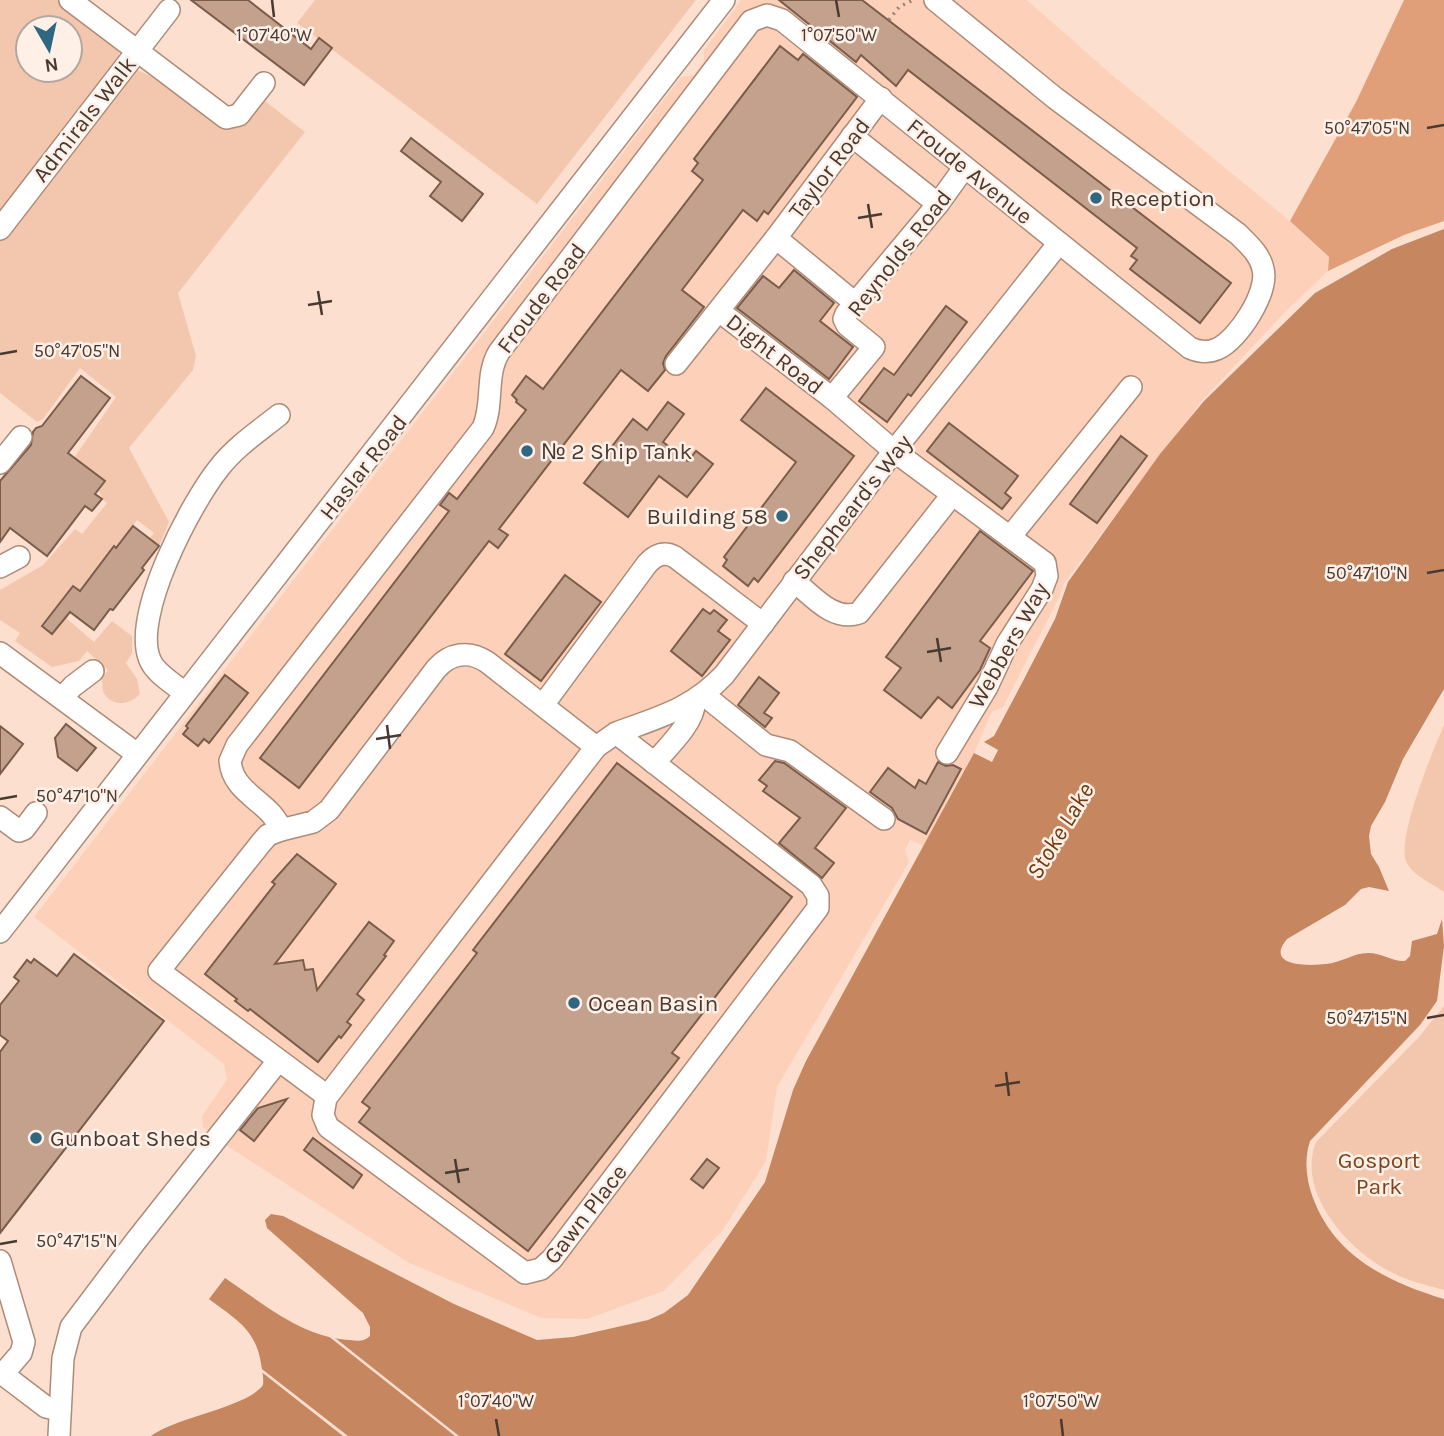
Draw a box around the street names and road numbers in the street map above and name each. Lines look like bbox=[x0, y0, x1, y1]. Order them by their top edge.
street label: Admirals Walk bbox=[27, 51, 142, 188]
street label: Taylor Road bbox=[783, 113, 876, 224]
street label: Froude Avenue bbox=[902, 113, 1038, 230]
street label: Reynolds Road bbox=[841, 184, 957, 322]
street label: Froude Road bbox=[491, 238, 592, 359]
street label: Dight Road bbox=[721, 308, 829, 401]
street label: Haslar Road bbox=[314, 409, 413, 525]
street label: Shepheard's Way bbox=[787, 429, 918, 585]
street label: Webbers Way bbox=[963, 577, 1054, 713]
street label: Gawn Place bbox=[538, 1159, 633, 1270]

